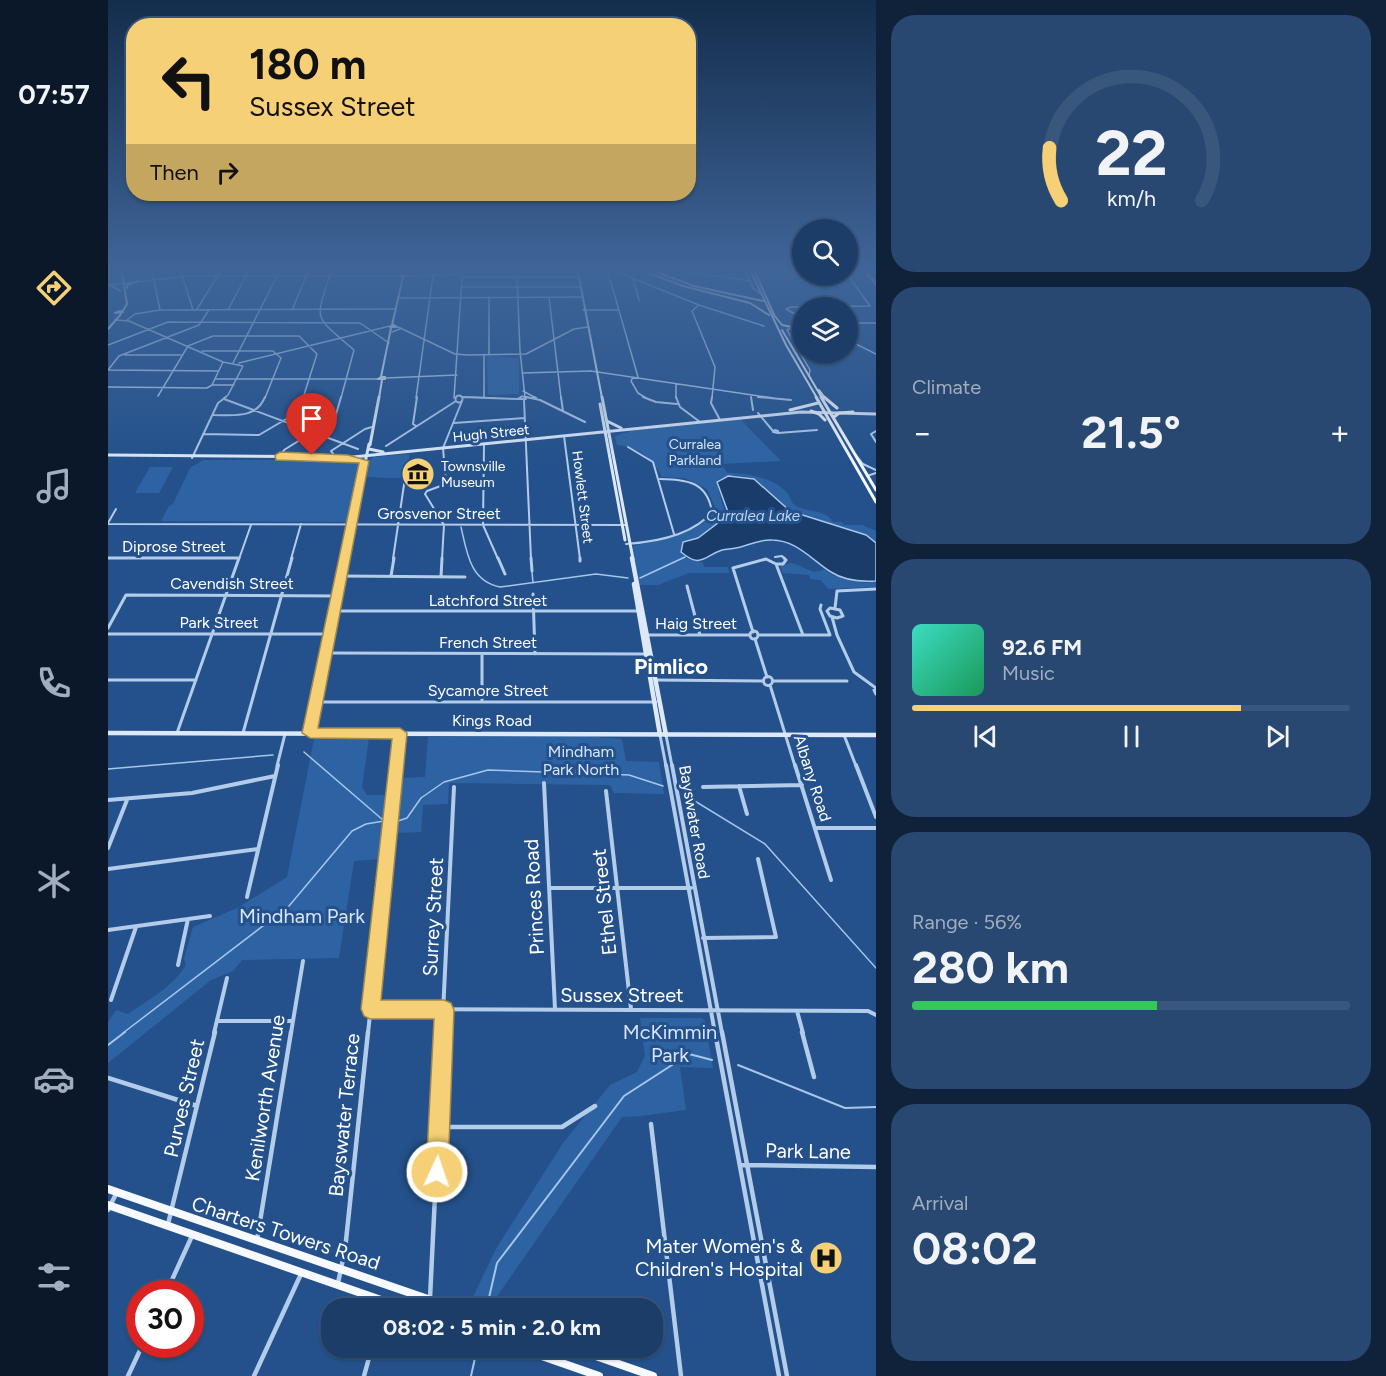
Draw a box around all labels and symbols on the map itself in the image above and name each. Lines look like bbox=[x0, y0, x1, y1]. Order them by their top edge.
pin bbox=[286, 393, 337, 455]
street label: Hugh Street bbox=[452, 421, 530, 446]
park label: Curralea Parkland bbox=[669, 436, 721, 469]
street label: Howlett Street bbox=[568, 450, 597, 544]
museum icon: Townsville Museum bbox=[400, 456, 436, 492]
place label: Townsville Museum bbox=[441, 458, 506, 491]
street label: Grosvenor Street bbox=[377, 504, 501, 523]
water label: Curralea Lake bbox=[706, 507, 800, 525]
street label: Diprose Street bbox=[122, 537, 226, 556]
street label: Cavendish Street bbox=[170, 574, 294, 593]
street label: Latchford Street bbox=[429, 591, 547, 610]
street label: Park Street bbox=[179, 613, 259, 632]
street label: Haig Street bbox=[655, 614, 737, 633]
street label: French Street bbox=[439, 633, 537, 652]
district label: Pimlico bbox=[634, 653, 708, 680]
street label: Sycamore Street bbox=[428, 681, 548, 700]
street label: Kings Road bbox=[452, 711, 532, 730]
street label: Albany Road bbox=[790, 732, 835, 824]
park label: Mindham Park North bbox=[543, 742, 619, 779]
street label: Bayswater Road bbox=[675, 764, 714, 880]
street label: Princes Road bbox=[519, 838, 549, 956]
street label: Ethel Street bbox=[586, 848, 622, 956]
street label: Surrey Street bbox=[418, 857, 448, 977]
park label: Mindham Park bbox=[239, 904, 365, 928]
street label: Sussex Street bbox=[560, 983, 684, 1007]
street label: Kenilworth Avenue bbox=[240, 1013, 290, 1183]
park label: McKimmin Park bbox=[623, 1020, 717, 1067]
street label: Bayswater Terrace bbox=[323, 1032, 365, 1198]
street label: Purves Street bbox=[159, 1036, 209, 1160]
street label: Park Lane bbox=[765, 1138, 851, 1164]
position arrow bbox=[405, 1140, 469, 1204]
street label: Charters Towers Road bbox=[189, 1191, 383, 1275]
place label: Mater Women's & Children's Hospital bbox=[635, 1234, 803, 1281]
hospital icon: Mater Women's & Children's Hospital bbox=[808, 1240, 844, 1276]
speed limit sign: 30 bbox=[126, 1280, 204, 1358]

